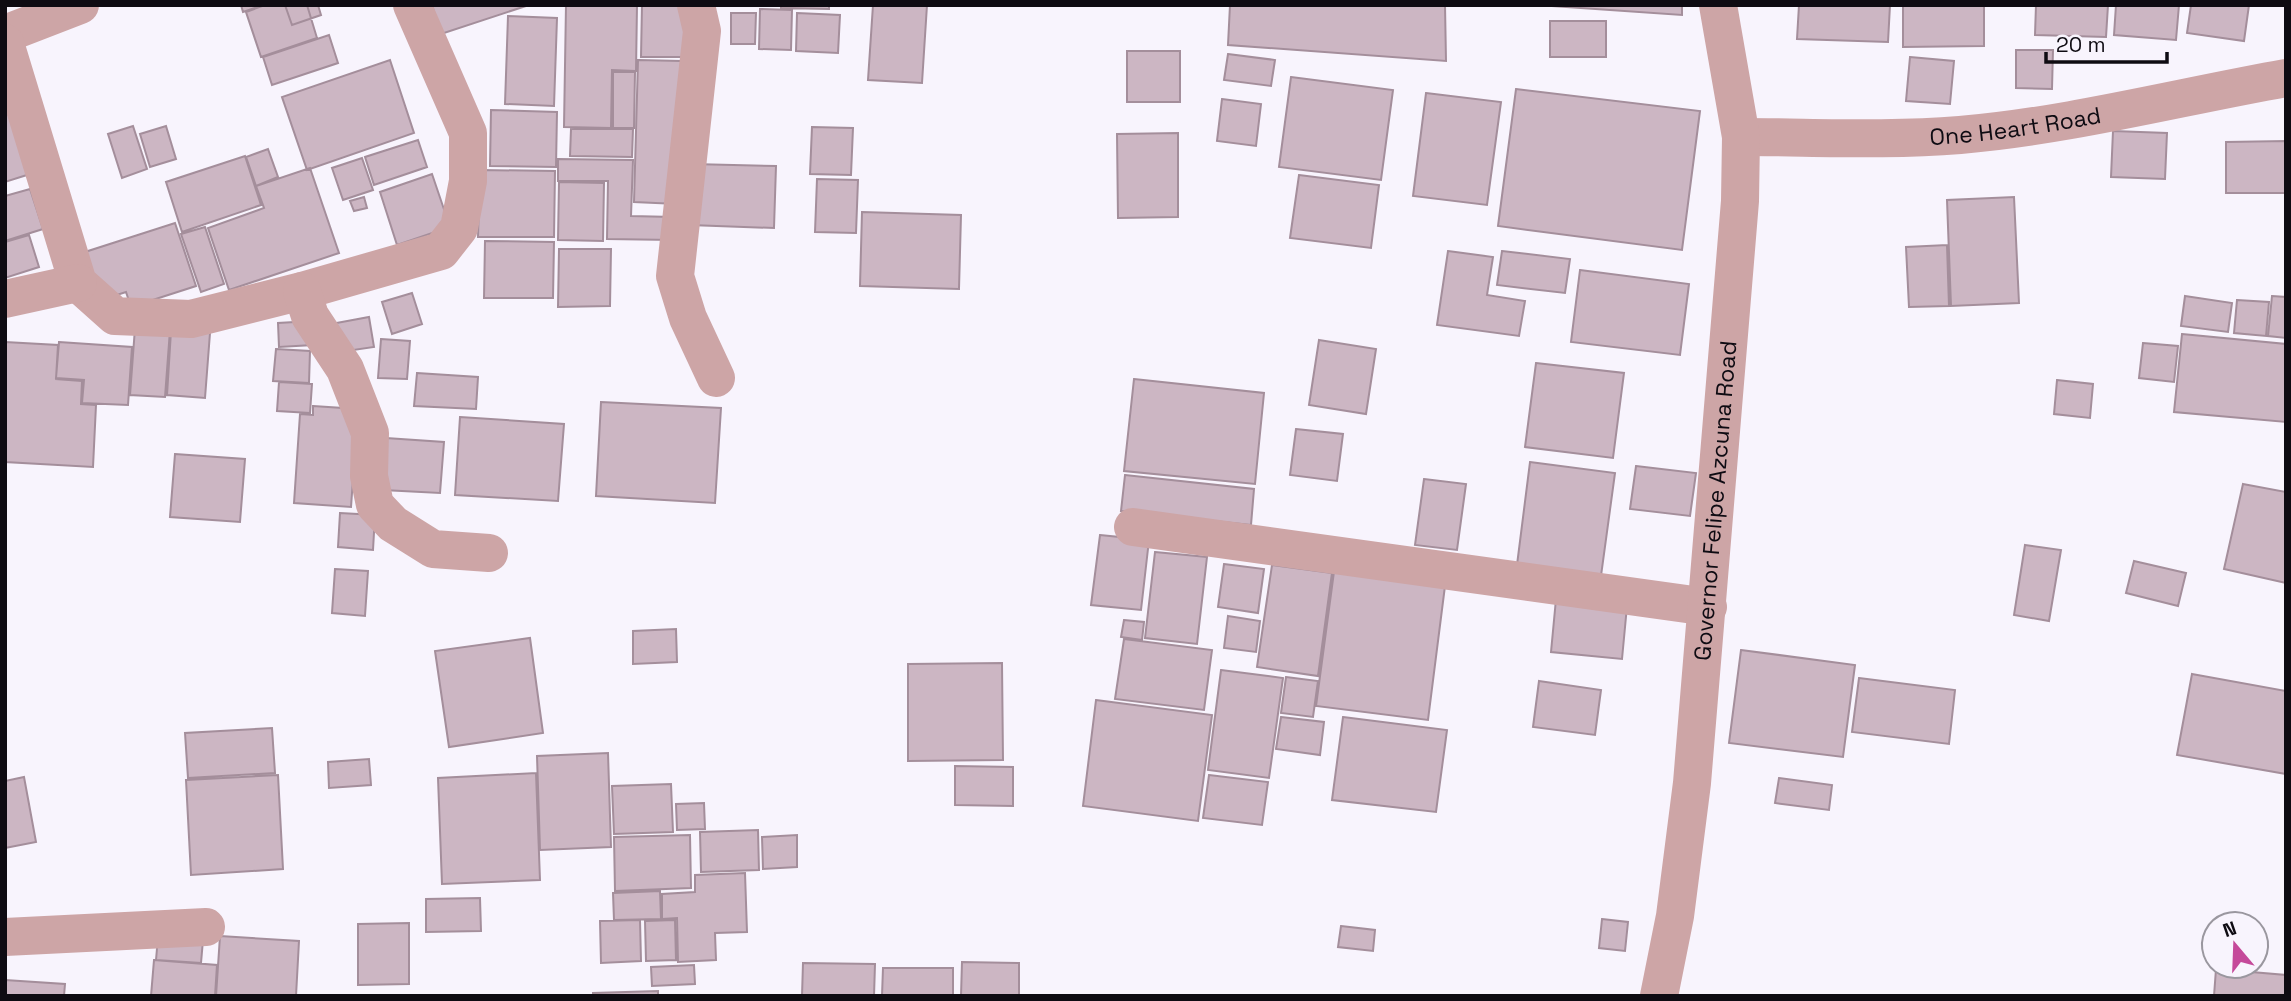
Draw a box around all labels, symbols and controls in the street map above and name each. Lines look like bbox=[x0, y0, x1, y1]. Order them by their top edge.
scale bar bbox=[2046, 21, 2167, 65]
text: 20 m bbox=[2056, 31, 2106, 58]
street label: One Heart Road bbox=[1929, 100, 2103, 152]
street label: Governor Felipe Azcuna Road bbox=[1687, 339, 1743, 662]
north arrow bbox=[2200, 910, 2270, 980]
text: N bbox=[2220, 916, 2240, 943]

